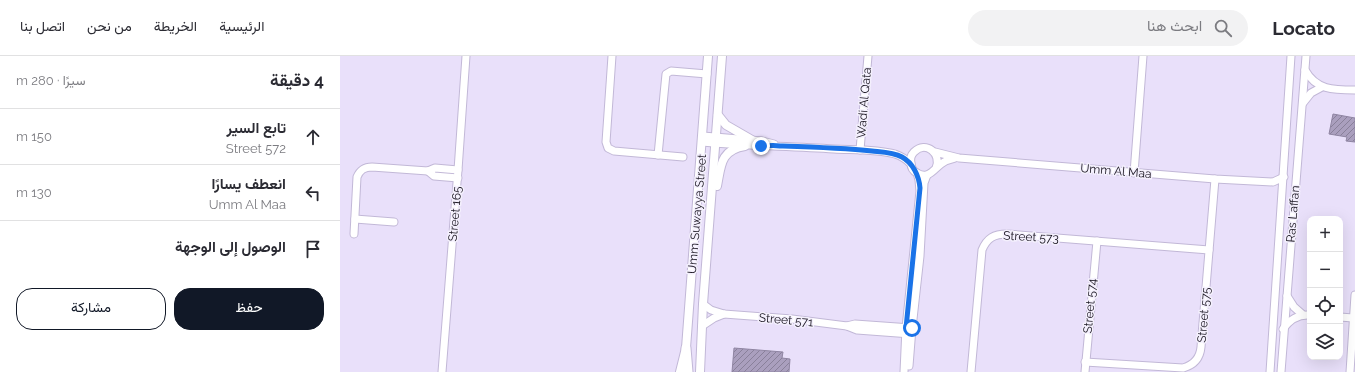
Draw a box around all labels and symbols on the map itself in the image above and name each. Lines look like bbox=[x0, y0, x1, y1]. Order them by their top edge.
street label: Wadi Al Qata bbox=[854, 67, 874, 139]
route end bbox=[752, 137, 770, 155]
street label: Umm Suwayya Street bbox=[685, 154, 709, 274]
street label: Umm Al Maa bbox=[1080, 161, 1152, 181]
street label: Street 165 bbox=[446, 185, 464, 242]
street label: Ras Laffan bbox=[1284, 185, 1302, 243]
street label: Street 573 bbox=[1003, 229, 1059, 245]
street label: Street 574 bbox=[1081, 277, 1099, 334]
street label: Street 575 bbox=[1195, 286, 1213, 343]
street label: Street 571 bbox=[758, 311, 814, 329]
route start bbox=[903, 319, 921, 337]

